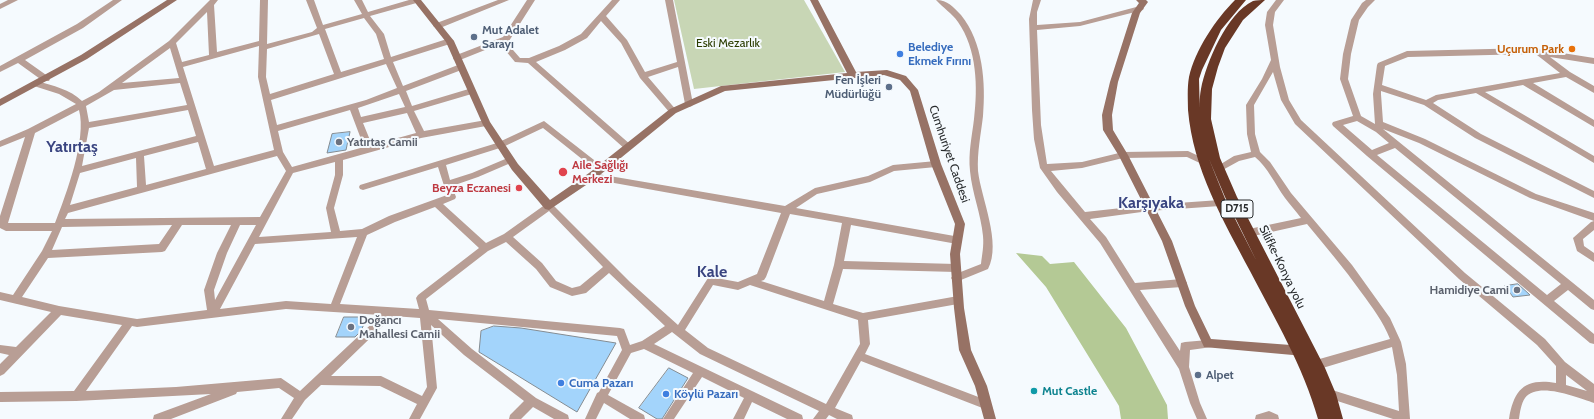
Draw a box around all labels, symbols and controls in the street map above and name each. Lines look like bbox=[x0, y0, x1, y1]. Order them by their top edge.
place label: Mut Adalet Sarayı bbox=[482, 23, 539, 51]
marker: Mut Adalet Sarayı bbox=[469, 32, 479, 42]
park label: Eski Mezarlık bbox=[696, 36, 760, 50]
place label: Belediye Ekmek Fırını bbox=[908, 40, 971, 68]
place label: Uçurum Park bbox=[1497, 42, 1564, 56]
marker: Uçurum Park bbox=[1567, 44, 1577, 54]
marker: Belediye Ekmek Fırını bbox=[895, 49, 905, 59]
place label: Fen İşleri Müdürlüğü bbox=[825, 73, 881, 101]
marker: Fen İşleri Müdürlüğü bbox=[884, 82, 894, 92]
street label: Cumhuriyet Caddesi bbox=[926, 103, 972, 205]
place label: Yatırtaş Camii bbox=[347, 135, 418, 149]
district label: Yatırtaş bbox=[46, 137, 98, 157]
marker: Yatırtaş Camii bbox=[334, 137, 344, 147]
place label: Aile Sağlığı Merkezi bbox=[572, 158, 628, 186]
marker: Aile Sağlığı Merkezi bbox=[557, 166, 569, 178]
place label: Beyza Eczanesi bbox=[432, 181, 511, 195]
marker: Beyza Eczanesi bbox=[514, 183, 524, 193]
district label: Karşıyaka bbox=[1118, 193, 1184, 213]
road number: D715 bbox=[1221, 200, 1253, 218]
street label: Silifke-Konya yolu bbox=[1256, 223, 1308, 311]
district label: Kale bbox=[697, 262, 727, 282]
place label: Hamidiye Cami bbox=[1430, 283, 1509, 297]
marker: Hamidiye Cami bbox=[1512, 285, 1522, 295]
place label: Doğancı Mahallesi Camii bbox=[359, 313, 440, 341]
marker: Doğancı Mahallesi Camii bbox=[346, 322, 356, 332]
place label: Alpet bbox=[1206, 368, 1234, 382]
marker: Alpet bbox=[1193, 370, 1203, 380]
place label: Cuma Pazarı bbox=[569, 376, 633, 390]
marker: Cuma Pazarı bbox=[556, 378, 566, 388]
place label: Mut Castle bbox=[1042, 384, 1097, 398]
marker: Mut Castle bbox=[1029, 386, 1039, 396]
place label: Köylü Pazarı bbox=[674, 387, 738, 401]
marker: Köylü Pazarı bbox=[661, 389, 671, 399]

